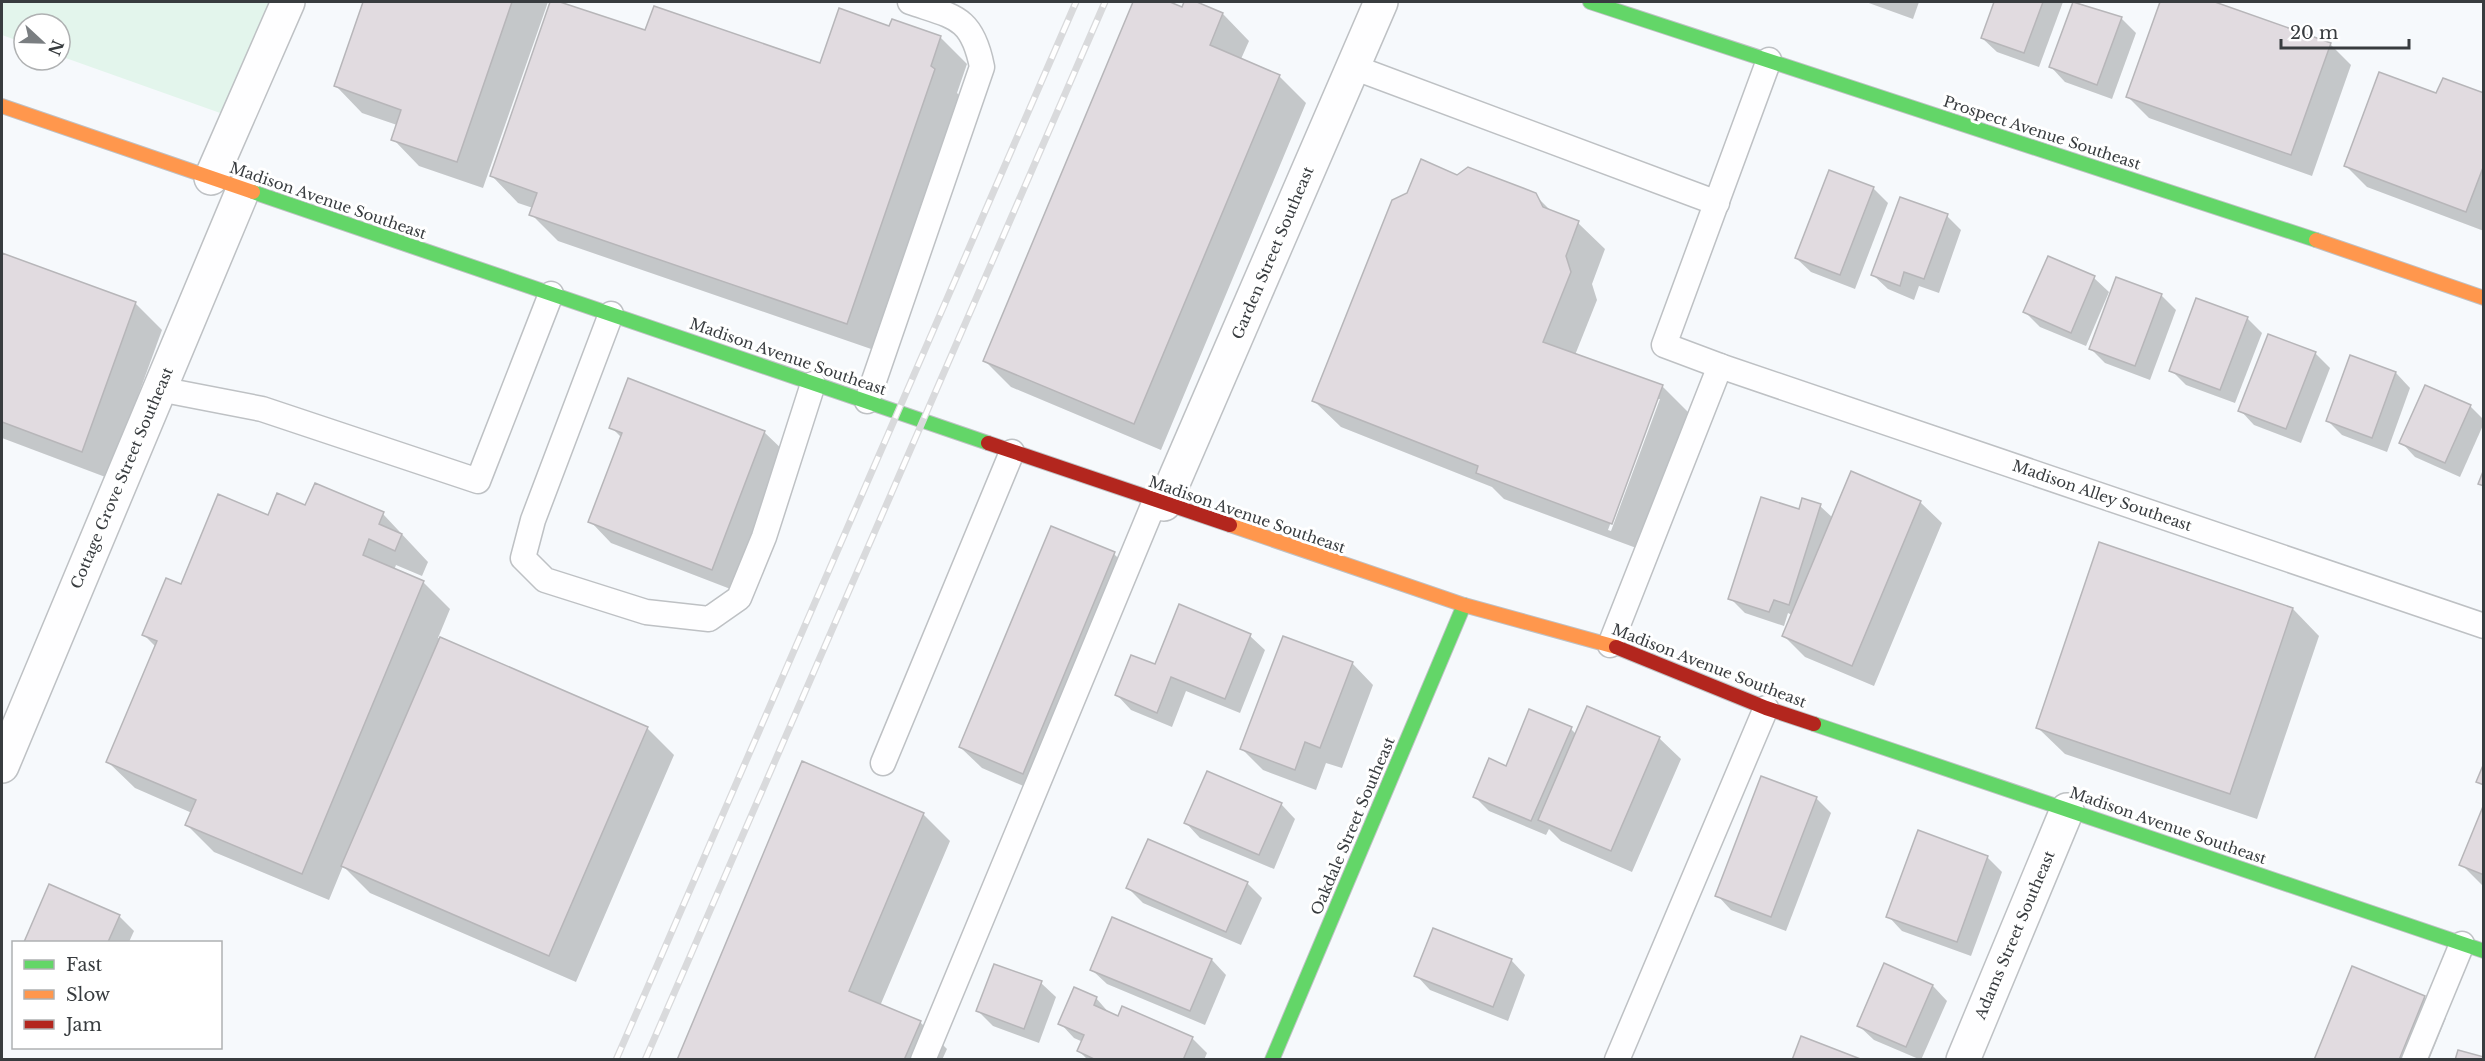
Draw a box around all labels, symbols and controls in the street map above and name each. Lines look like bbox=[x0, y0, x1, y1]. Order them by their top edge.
north arrow bbox=[12, 12, 72, 72]
scale bar bbox=[2281, 12, 2408, 50]
text: 20 m bbox=[2290, 22, 2338, 44]
text: N bbox=[44, 37, 68, 58]
street label: Prospect Avenue Southeast bbox=[1941, 92, 2144, 174]
street label: Madison Avenue Southeast bbox=[227, 158, 429, 243]
street label: Garden Street Southeast bbox=[1227, 163, 1318, 342]
street label: Madison Avenue Southeast bbox=[687, 314, 889, 399]
street label: Cottage Grove Street Southeast bbox=[66, 364, 177, 591]
street label: Madison Alley Southeast bbox=[2010, 456, 2195, 535]
street label: Madison Avenue Southeast bbox=[1146, 472, 1348, 557]
street label: Madison Avenue Southeast bbox=[1609, 620, 1809, 712]
street label: Oakdale Street Southeast bbox=[1306, 734, 1399, 918]
street label: Madison Avenue Southeast bbox=[2067, 783, 2269, 868]
street label: Adams Street Southeast bbox=[1970, 847, 2059, 1023]
legend bbox=[12, 941, 222, 1049]
text: Fast bbox=[66, 954, 103, 976]
text: Slow bbox=[66, 984, 111, 1006]
text: Jam bbox=[64, 1014, 102, 1036]

